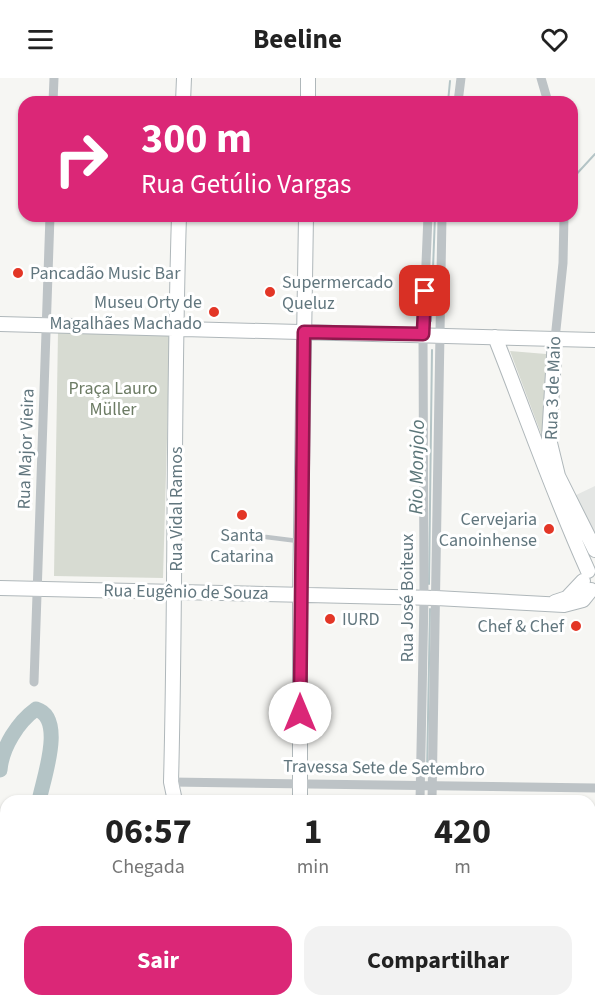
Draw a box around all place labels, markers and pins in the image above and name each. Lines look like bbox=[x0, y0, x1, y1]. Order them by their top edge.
place label: Pancadão Music Bar bbox=[30, 261, 181, 286]
pin bbox=[399, 265, 450, 316]
marker: Pancadão Music Bar bbox=[11, 266, 25, 280]
place label: Supermercado Queluz bbox=[282, 270, 393, 316]
marker: Supermercado Queluz bbox=[263, 285, 277, 299]
place label: Museu Orty de Magalhães Machado bbox=[49, 290, 202, 336]
marker: Museu Orty de Magalhães Machado bbox=[207, 305, 221, 319]
place label: Cervejaria Canoinhense bbox=[439, 507, 537, 553]
marker: Santa Catarina bbox=[235, 508, 249, 522]
marker: Cervejaria Canoinhense bbox=[542, 522, 556, 536]
place label: Santa Catarina bbox=[210, 523, 274, 569]
place label: IURD bbox=[342, 607, 380, 632]
marker: IURD bbox=[323, 612, 337, 626]
place label: Chef & Chef bbox=[477, 614, 565, 639]
marker: Chef & Chef bbox=[569, 619, 583, 633]

